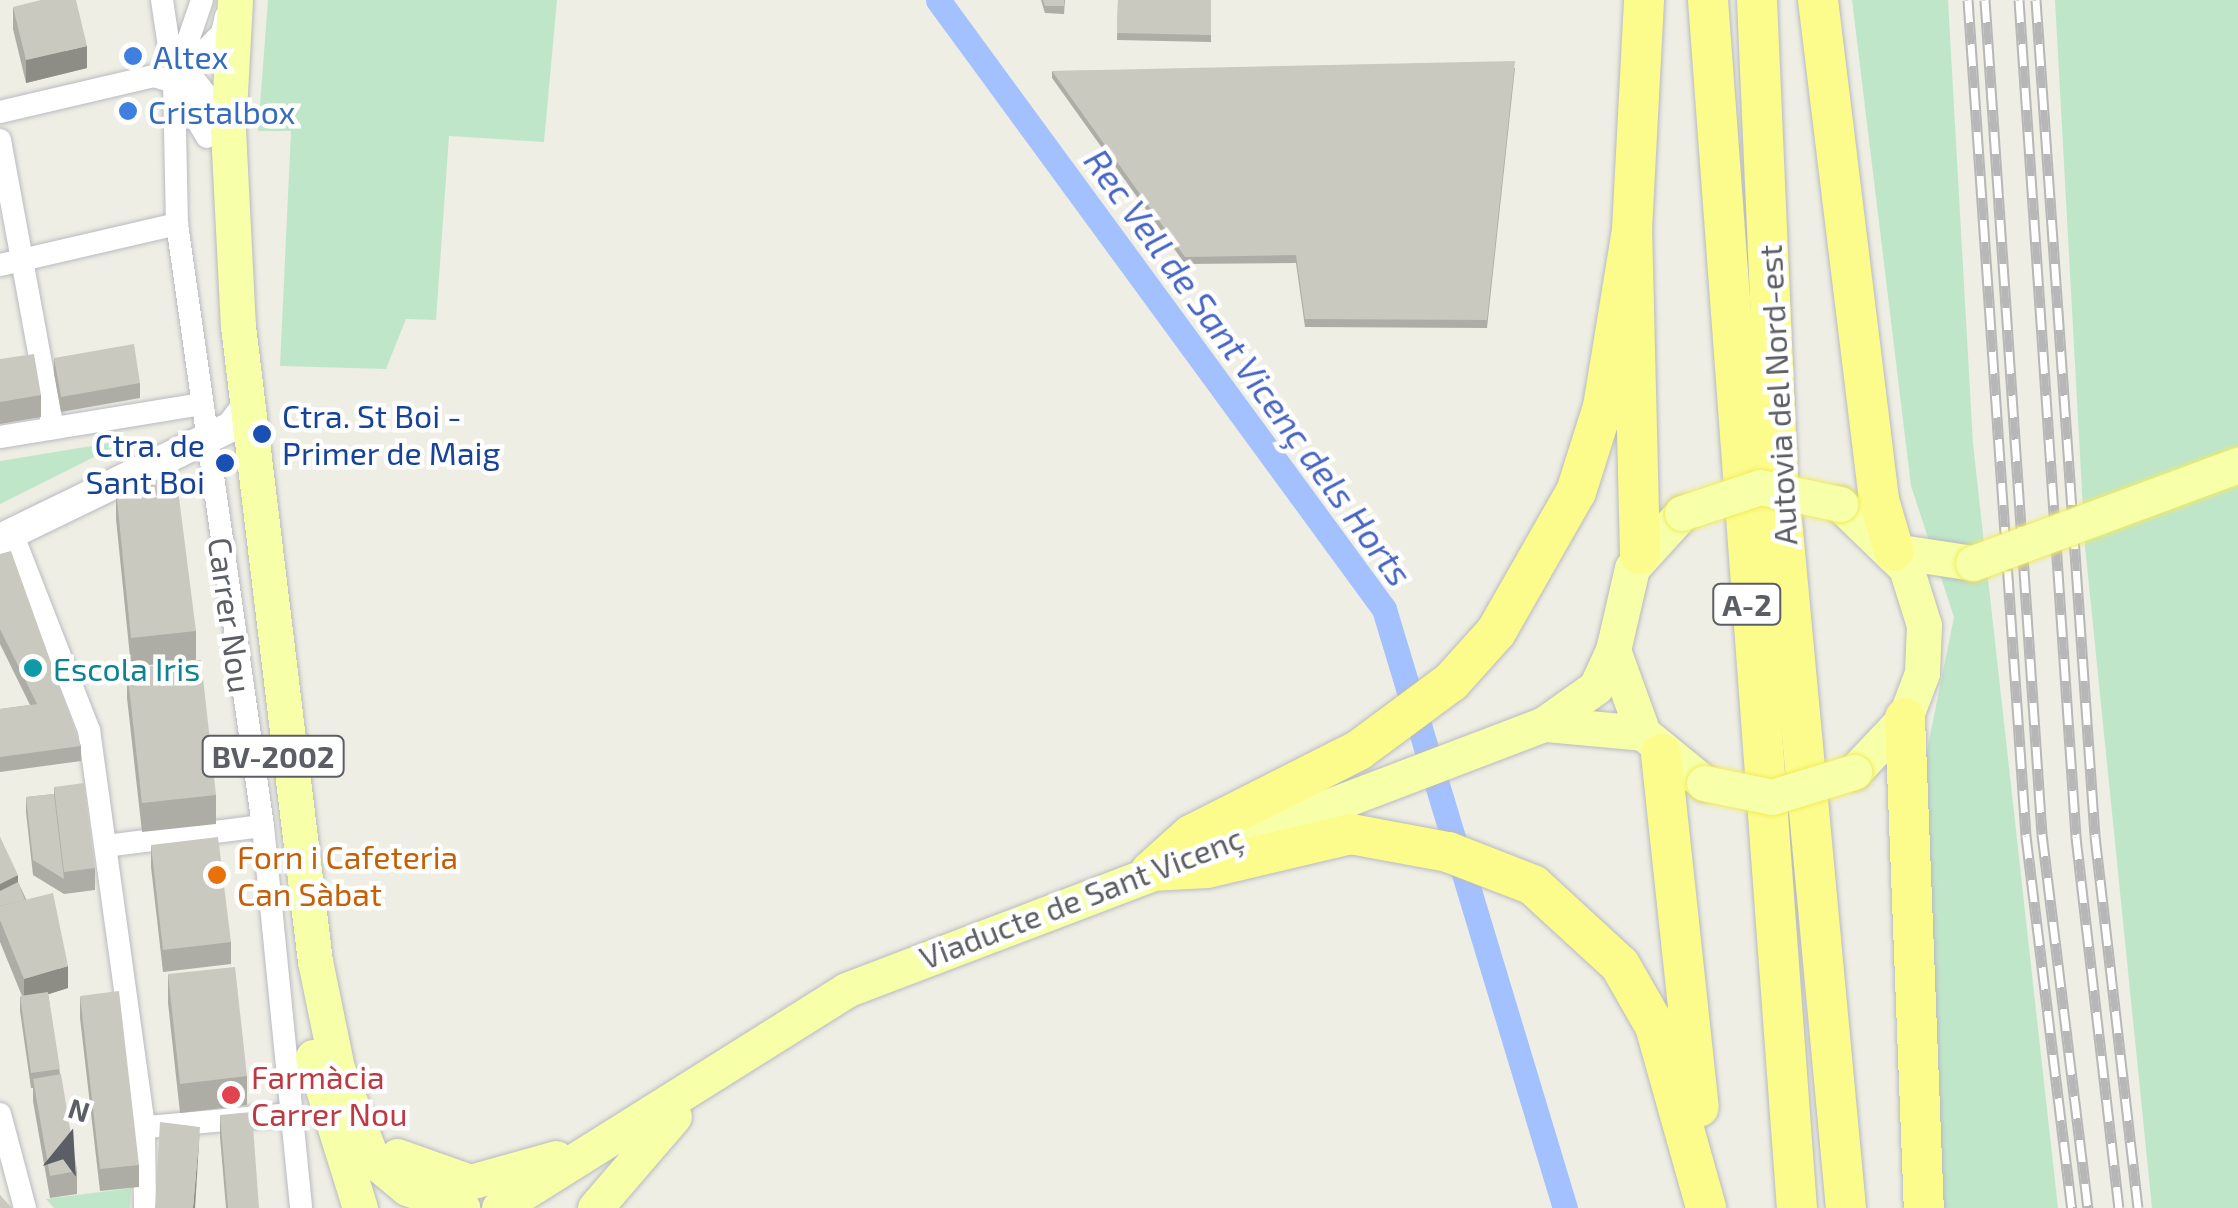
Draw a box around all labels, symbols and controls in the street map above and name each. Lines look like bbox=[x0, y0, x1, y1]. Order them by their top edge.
place label: Altex bbox=[153, 37, 228, 75]
marker: Altex bbox=[122, 45, 144, 67]
place label: Cristalbox bbox=[148, 92, 295, 130]
marker: Cristalbox bbox=[117, 100, 139, 122]
water label: Rec Vell de Sant Vicenç dels Horts bbox=[1076, 139, 1422, 595]
street label: Autovia del Nord-est bbox=[1750, 243, 1804, 547]
place label: Ctra. St Boi - Primer de Maig bbox=[282, 397, 501, 472]
marker: Ctra. St Boi - Primer de Maig bbox=[251, 423, 273, 445]
place label: Ctra. de Sant Boi bbox=[86, 426, 205, 501]
marker: Ctra. de Sant Boi bbox=[214, 452, 236, 474]
street label: Carrer Nou bbox=[201, 535, 261, 695]
road number: A-2 bbox=[1712, 579, 1782, 629]
place label: Escola Iris bbox=[53, 649, 200, 687]
marker: Escola Iris bbox=[22, 657, 44, 679]
road number: BV-2002 bbox=[200, 731, 346, 781]
street label: Viaducte de Sant Vicenç bbox=[914, 817, 1248, 977]
place label: Forn i Cafeteria Can Sàbat bbox=[237, 838, 458, 913]
marker: Forn i Cafeteria Can Sàbat bbox=[206, 864, 228, 886]
place label: Farmàcia Carrer Nou bbox=[251, 1058, 408, 1133]
marker: Farmàcia Carrer Nou bbox=[220, 1084, 242, 1106]
north arrow bbox=[20, 1088, 120, 1188]
text: N bbox=[64, 1090, 94, 1129]

